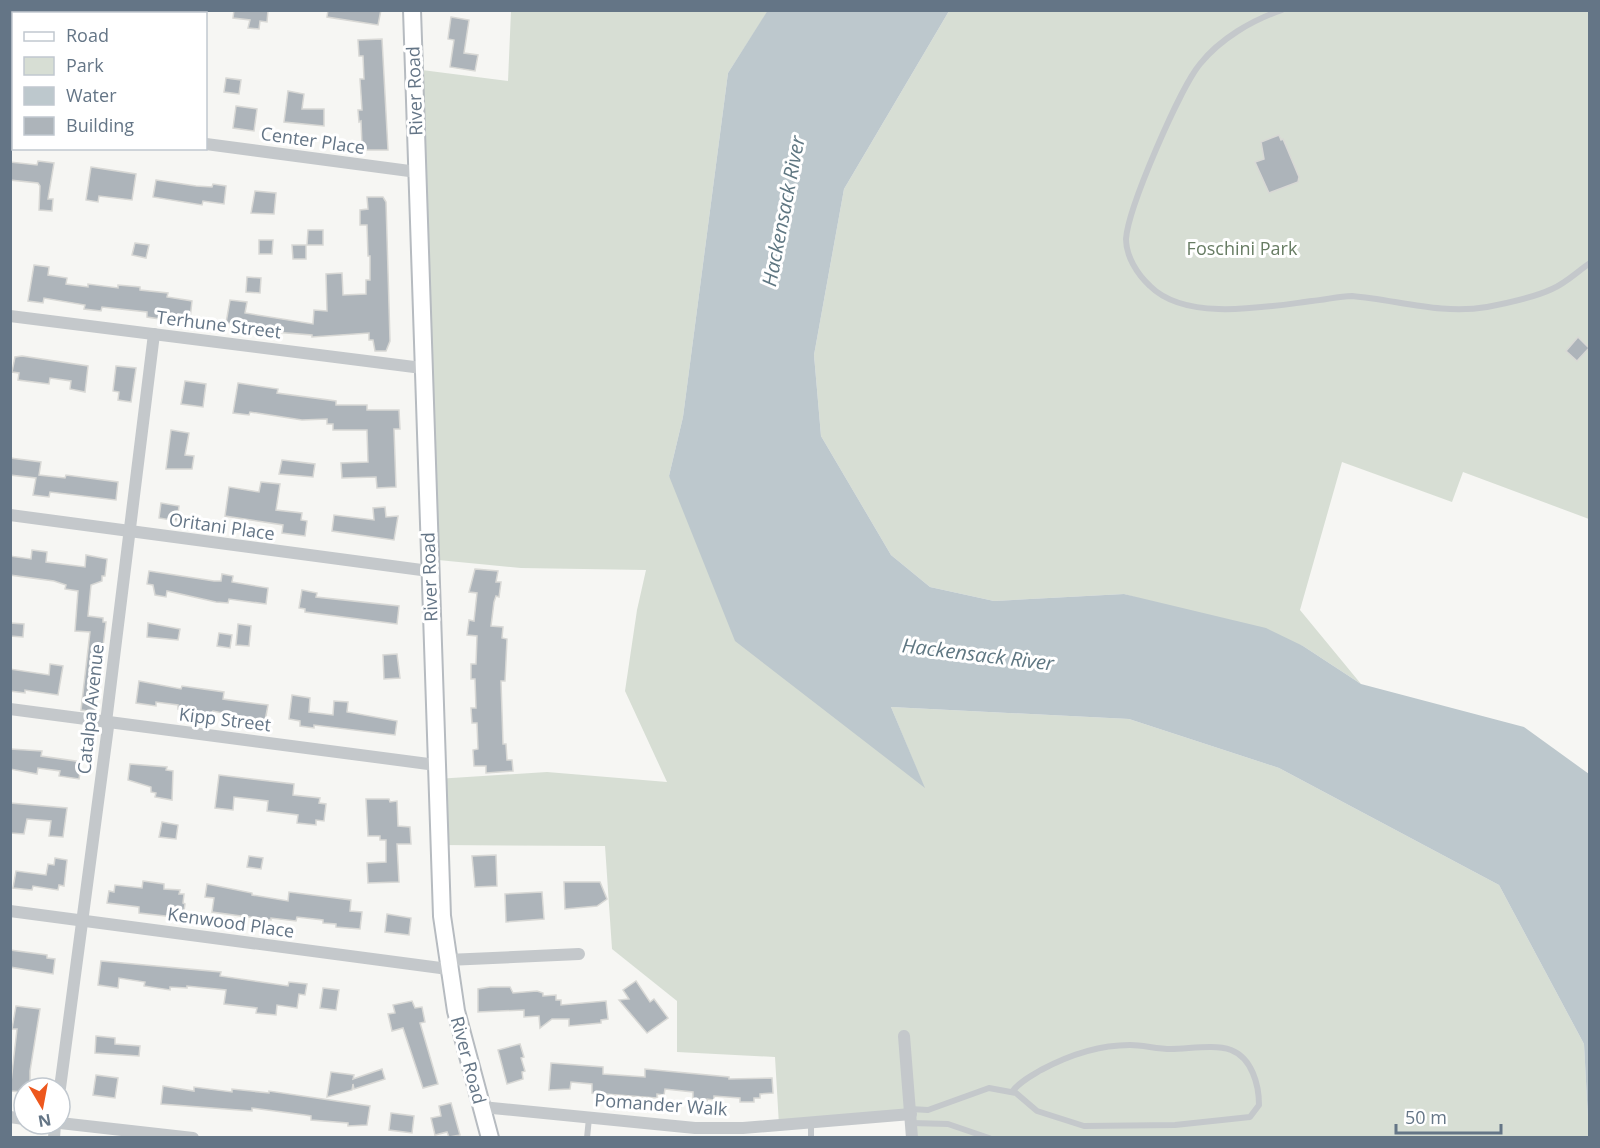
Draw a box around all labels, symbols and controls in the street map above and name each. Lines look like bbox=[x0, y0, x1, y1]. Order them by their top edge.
legend bbox=[12, 12, 207, 150]
text: Road bbox=[66, 23, 109, 47]
street label: River Road bbox=[400, 46, 428, 136]
text: Park bbox=[66, 53, 104, 77]
text: Water bbox=[66, 83, 117, 107]
text: Building bbox=[66, 113, 134, 137]
street label: Center Place bbox=[259, 121, 367, 159]
water label: Hackensack River bbox=[755, 132, 811, 289]
park label: Foschini Park bbox=[1187, 236, 1298, 260]
street label: Terhune Street bbox=[155, 304, 283, 344]
street label: Oritani Place bbox=[168, 507, 276, 545]
street label: River Road bbox=[415, 532, 443, 622]
water label: Hackensack River bbox=[901, 631, 1057, 677]
street label: Catalpa Avenue bbox=[71, 643, 109, 775]
street label: Kipp Street bbox=[178, 701, 272, 737]
street label: Kenwood Place bbox=[166, 901, 296, 943]
street label: River Road bbox=[446, 1014, 492, 1106]
north arrow bbox=[12, 1076, 72, 1136]
street label: Pomander Walk bbox=[594, 1087, 729, 1121]
scale bar bbox=[1396, 1097, 1501, 1135]
text: 50 m bbox=[1405, 1105, 1447, 1129]
text: N bbox=[36, 1109, 53, 1133]

